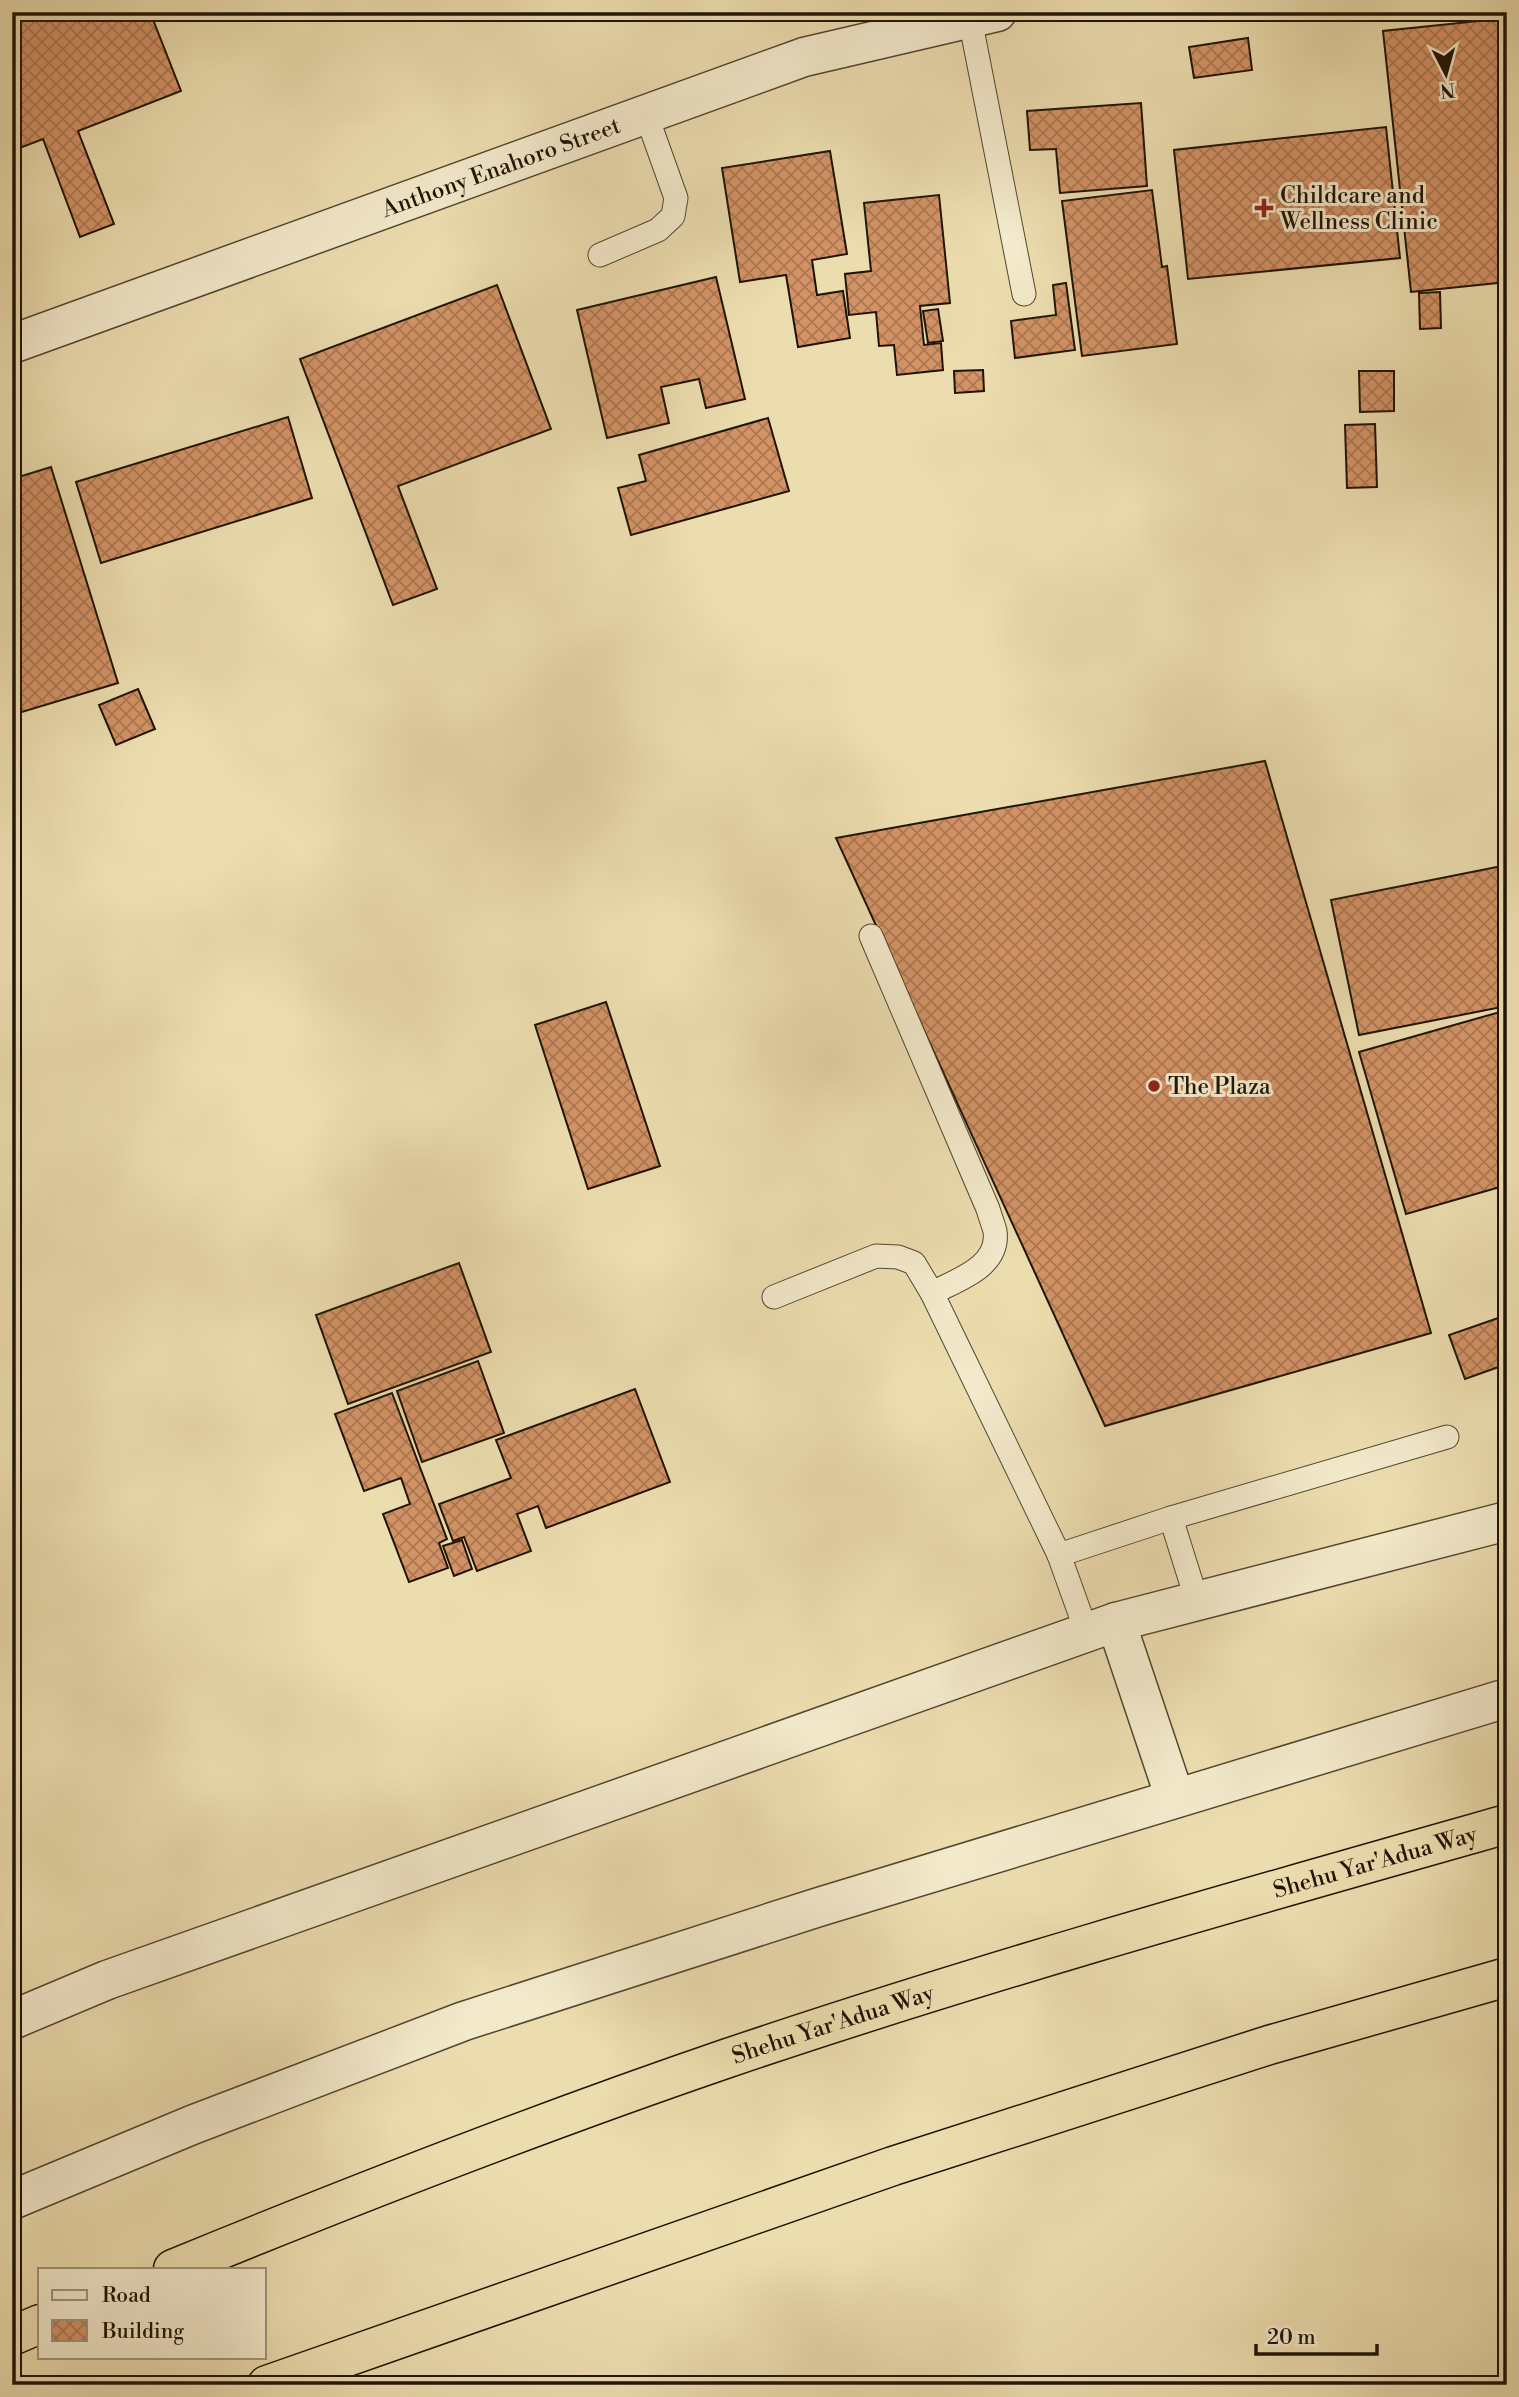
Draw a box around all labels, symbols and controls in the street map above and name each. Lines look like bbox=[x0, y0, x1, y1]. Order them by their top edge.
north arrow bbox=[1410, 38, 1480, 108]
text: N bbox=[1439, 77, 1456, 103]
street label: Anthony Enahoro Street bbox=[377, 112, 624, 224]
place label: Childcare and Wellness Clinic bbox=[1279, 182, 1438, 236]
marker: Childcare and Wellness Clinic bbox=[1254, 198, 1274, 218]
place label: The Plaza bbox=[1168, 1073, 1271, 1101]
marker: The Plaza bbox=[1146, 1078, 1162, 1094]
street label: Shehu Yar'Adua Way bbox=[1270, 1820, 1481, 1905]
street label: Shehu Yar'Adua Way bbox=[728, 1979, 938, 2071]
legend bbox=[38, 2268, 266, 2358]
text: Road bbox=[102, 2283, 151, 2309]
scale bar bbox=[1256, 2313, 1377, 2357]
text: Building bbox=[101, 2319, 184, 2345]
text: 20 m bbox=[1267, 2325, 1316, 2351]

